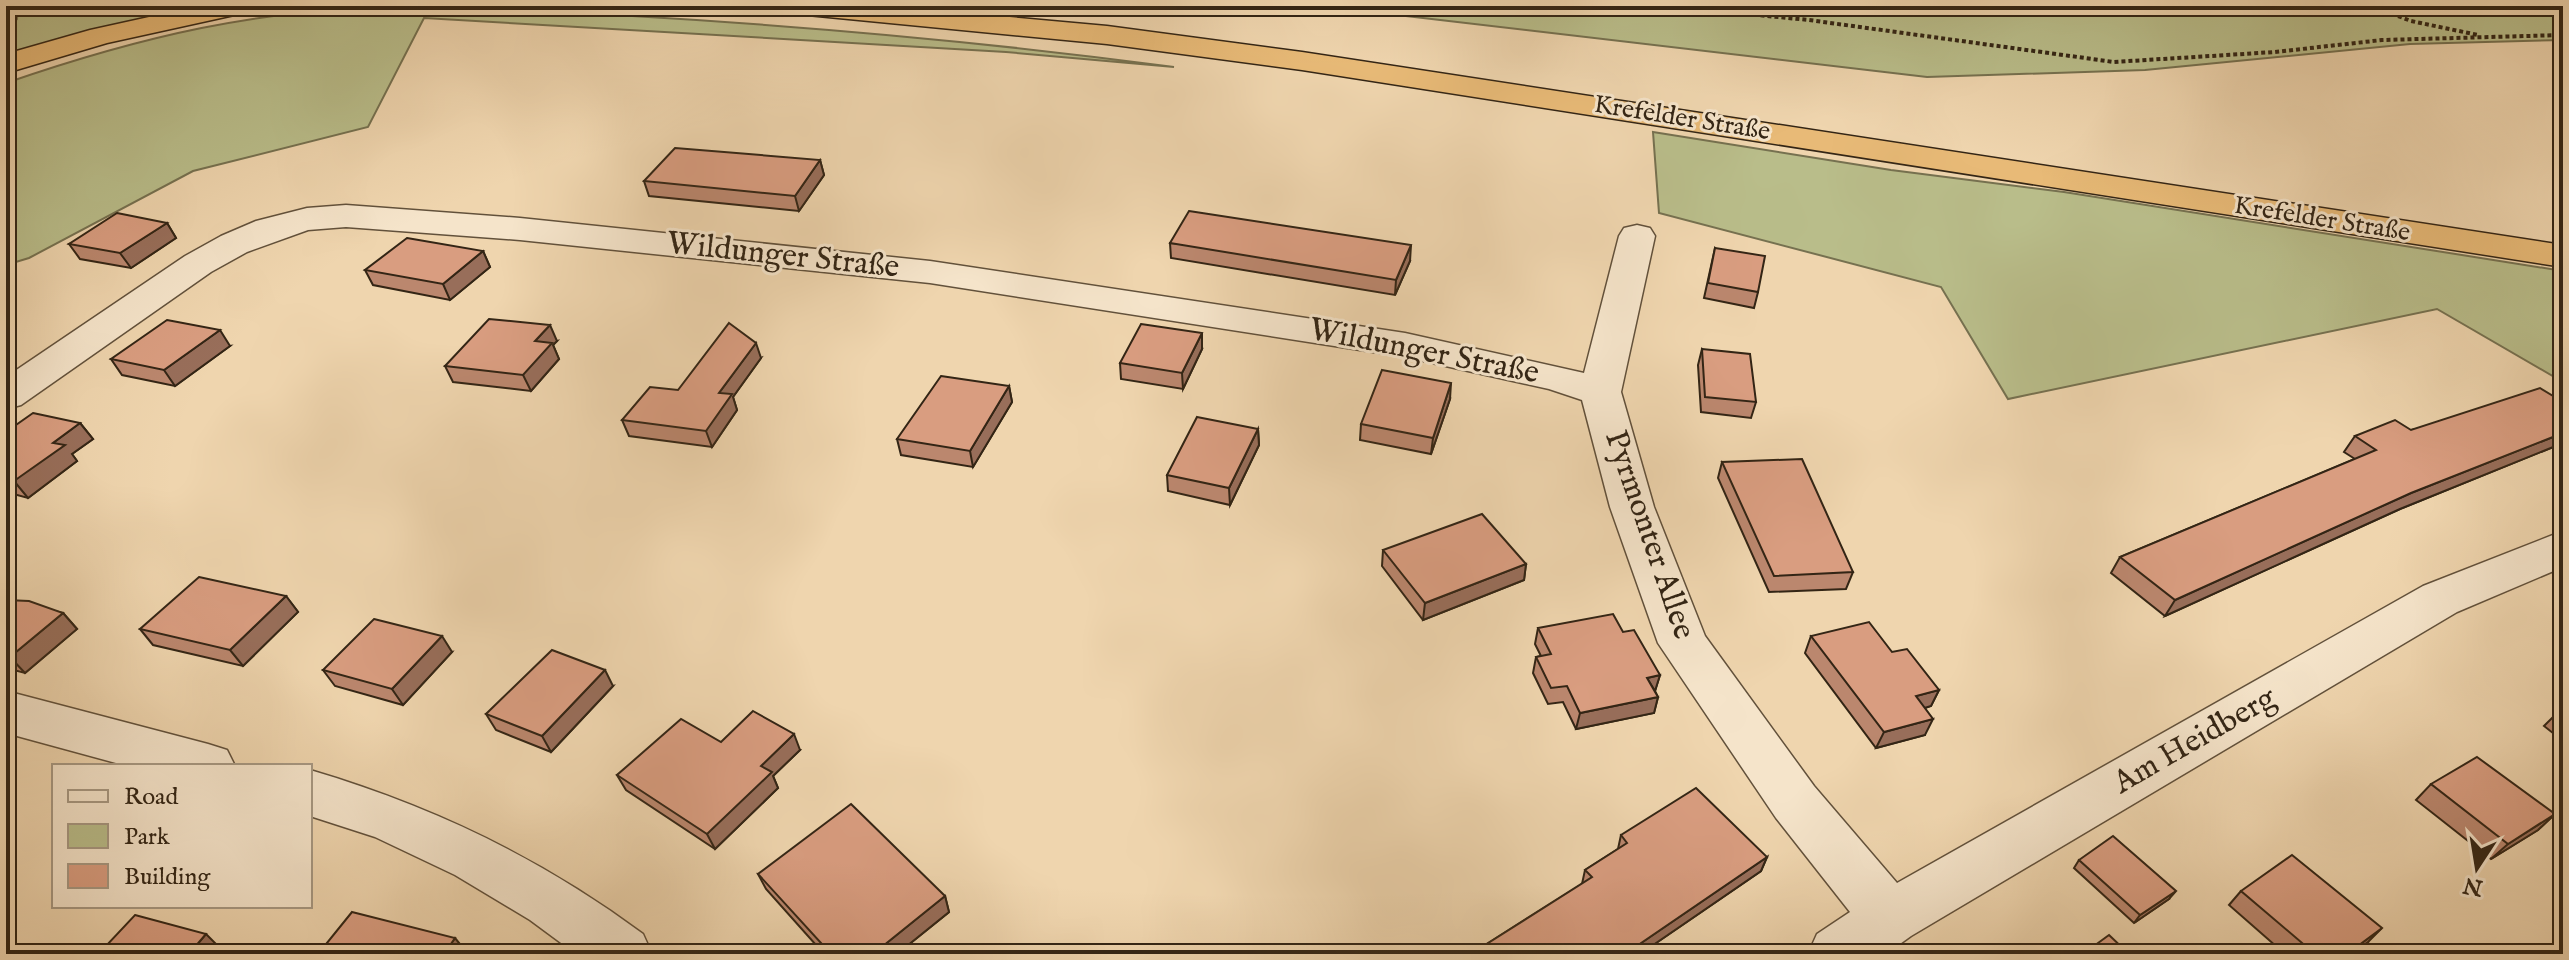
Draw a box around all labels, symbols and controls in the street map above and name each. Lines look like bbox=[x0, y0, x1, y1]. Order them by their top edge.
street label: Krefelder Straße bbox=[1592, 88, 1773, 148]
street label: Krefelder Straße bbox=[2232, 189, 2413, 249]
street label: Wildunger Straße bbox=[665, 223, 901, 289]
street label: Wildunger Straße bbox=[1306, 310, 1542, 394]
street label: Pyrmonter Allee bbox=[1594, 425, 1704, 645]
street label: Am Heidberg bbox=[2105, 678, 2284, 805]
legend bbox=[52, 764, 312, 908]
text: Road bbox=[124, 782, 178, 813]
text: Park bbox=[124, 822, 170, 853]
north arrow bbox=[2437, 828, 2517, 908]
text: Building bbox=[124, 862, 211, 893]
text: N bbox=[2461, 870, 2486, 901]

